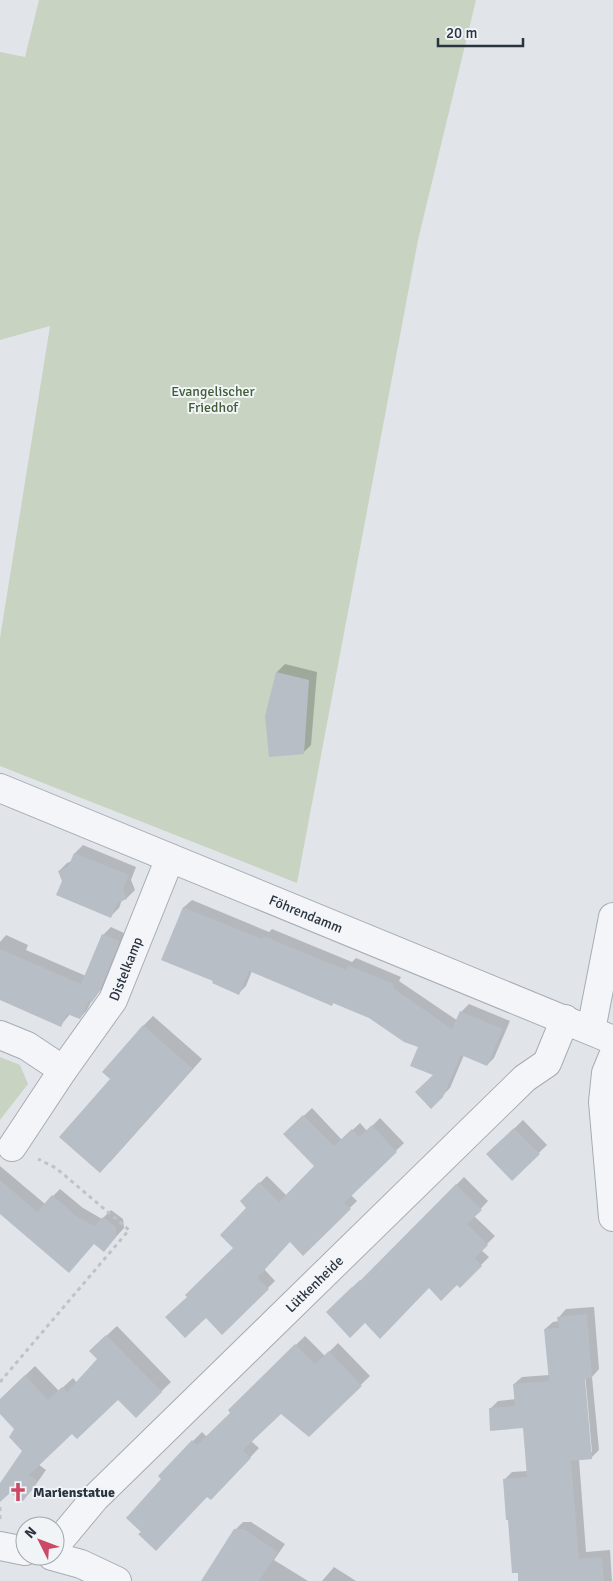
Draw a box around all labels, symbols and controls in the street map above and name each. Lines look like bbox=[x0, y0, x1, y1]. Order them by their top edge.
scale bar bbox=[438, 15, 523, 47]
text: 20 m bbox=[446, 24, 477, 42]
park label: Evangelischer Friedhof bbox=[171, 383, 256, 416]
street label: Föhrendamm bbox=[267, 891, 346, 937]
street label: Distelkamp bbox=[105, 934, 146, 1003]
street label: Lütkenheide bbox=[282, 1252, 347, 1316]
church icon: Marienstatue bbox=[7, 1481, 29, 1503]
place label: Marienstatue bbox=[33, 1484, 115, 1501]
north arrow bbox=[15, 1516, 65, 1566]
text: N bbox=[21, 1523, 40, 1542]

